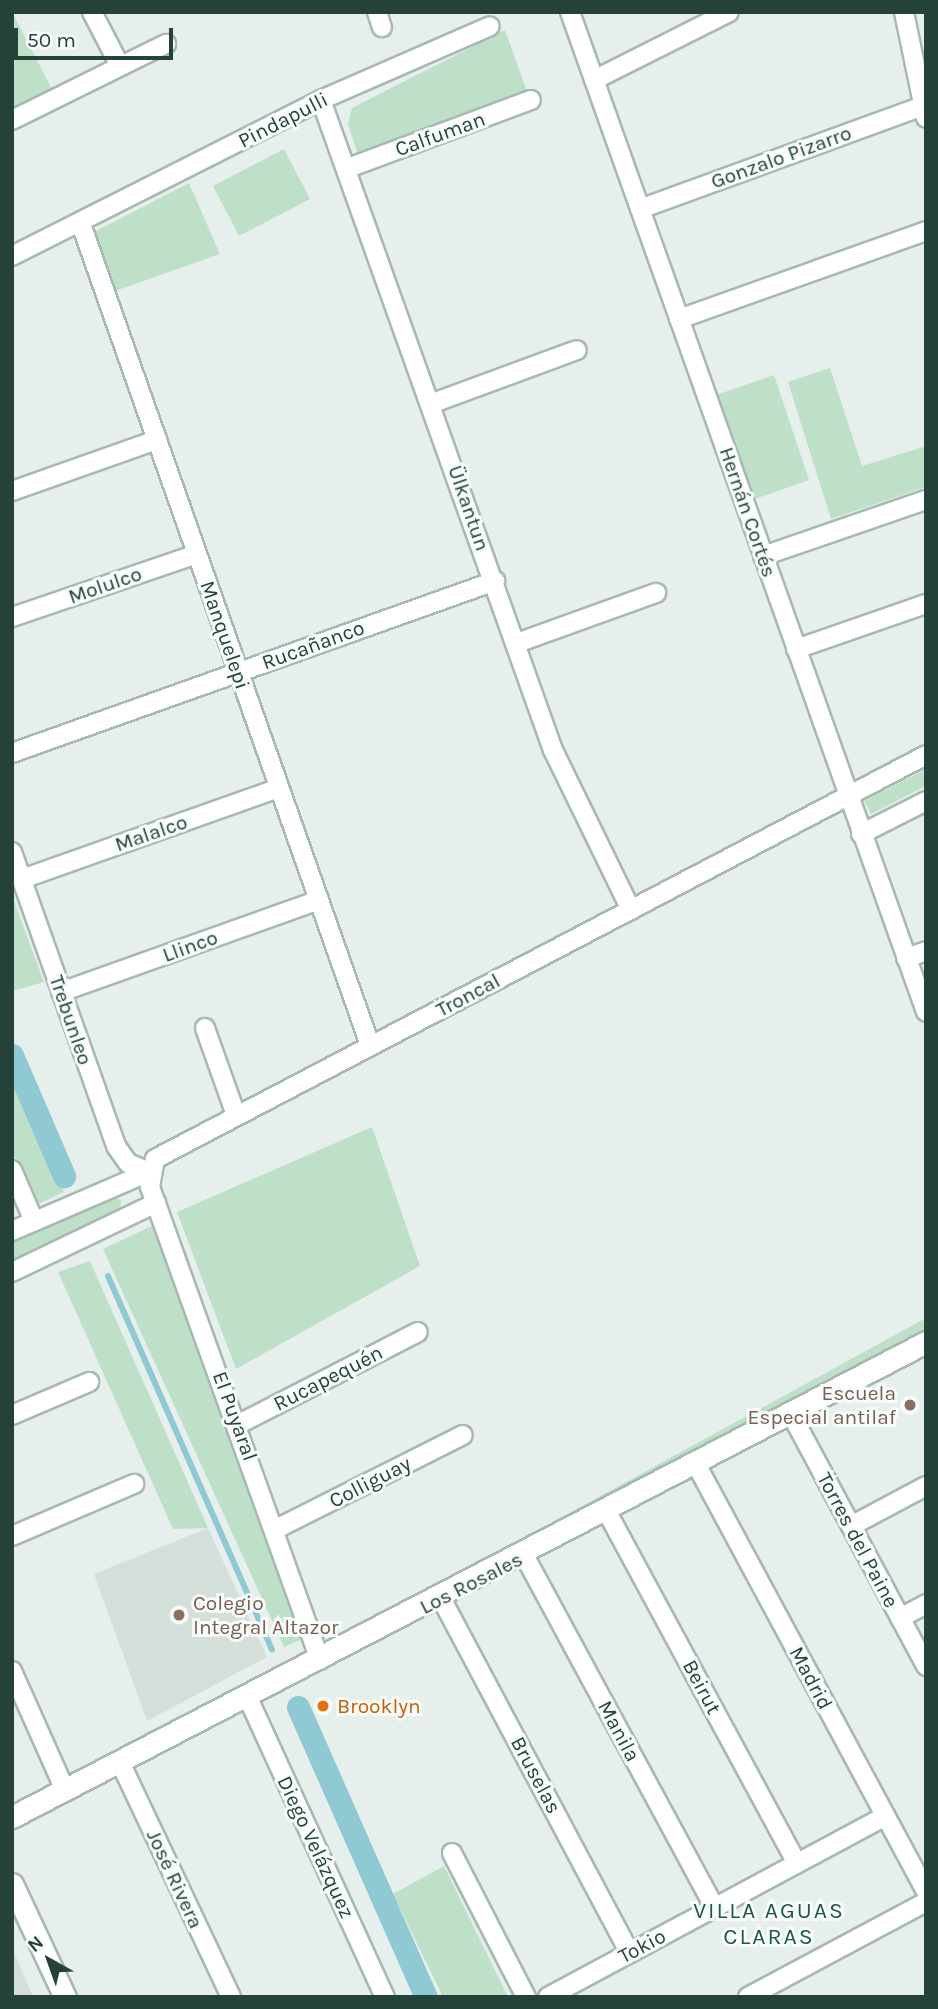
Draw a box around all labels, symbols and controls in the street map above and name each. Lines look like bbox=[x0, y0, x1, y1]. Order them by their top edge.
scale bar bbox=[18, 14, 177, 58]
text: 50 m bbox=[27, 28, 76, 52]
street label: Pindapulli bbox=[234, 87, 332, 153]
street label: Calfuman bbox=[391, 106, 489, 162]
street label: Gonzalo Pizarro bbox=[707, 120, 855, 194]
street label: Hernán Cortés bbox=[714, 444, 782, 580]
street label: Ülkantun bbox=[443, 462, 495, 554]
street label: Molulco bbox=[65, 561, 145, 609]
street label: Manquelepi bbox=[195, 577, 255, 693]
street label: Rucañanco bbox=[258, 615, 368, 675]
street label: Malalco bbox=[111, 809, 191, 857]
street label: Llinco bbox=[159, 924, 221, 968]
street label: Troncal bbox=[432, 968, 504, 1022]
street label: Trebunleo bbox=[44, 972, 98, 1068]
street label: Rucapequén bbox=[269, 1340, 387, 1416]
street label: El Puyaral bbox=[207, 1368, 263, 1464]
place label: Escuela Especial antilaf bbox=[748, 1380, 896, 1430]
marker: Escuela Especial antilaf bbox=[902, 1397, 918, 1413]
street label: Colliguay bbox=[325, 1451, 415, 1513]
street label: Torres del Paine bbox=[812, 1468, 904, 1612]
street label: Los Rosales bbox=[415, 1546, 527, 1620]
place label: Colegio Integral Altazor bbox=[193, 1590, 339, 1640]
marker: Colegio Integral Altazor bbox=[171, 1607, 187, 1623]
street label: Madrid bbox=[784, 1642, 838, 1714]
street label: Beirut bbox=[677, 1655, 727, 1719]
place label: Brooklyn bbox=[337, 1693, 421, 1719]
street label: Manila bbox=[592, 1696, 646, 1766]
marker: Brooklyn bbox=[315, 1698, 331, 1714]
street label: Bruselas bbox=[505, 1732, 567, 1818]
street label: Diego Velázquez bbox=[272, 1772, 360, 1922]
street label: José Rivera bbox=[141, 1825, 209, 1933]
district label: VILLA AGUAS CLARAS bbox=[695, 1897, 843, 1951]
street label: Tokio bbox=[614, 1923, 670, 1969]
north arrow bbox=[14, 1925, 84, 1995]
text: N bbox=[23, 1931, 48, 1957]

